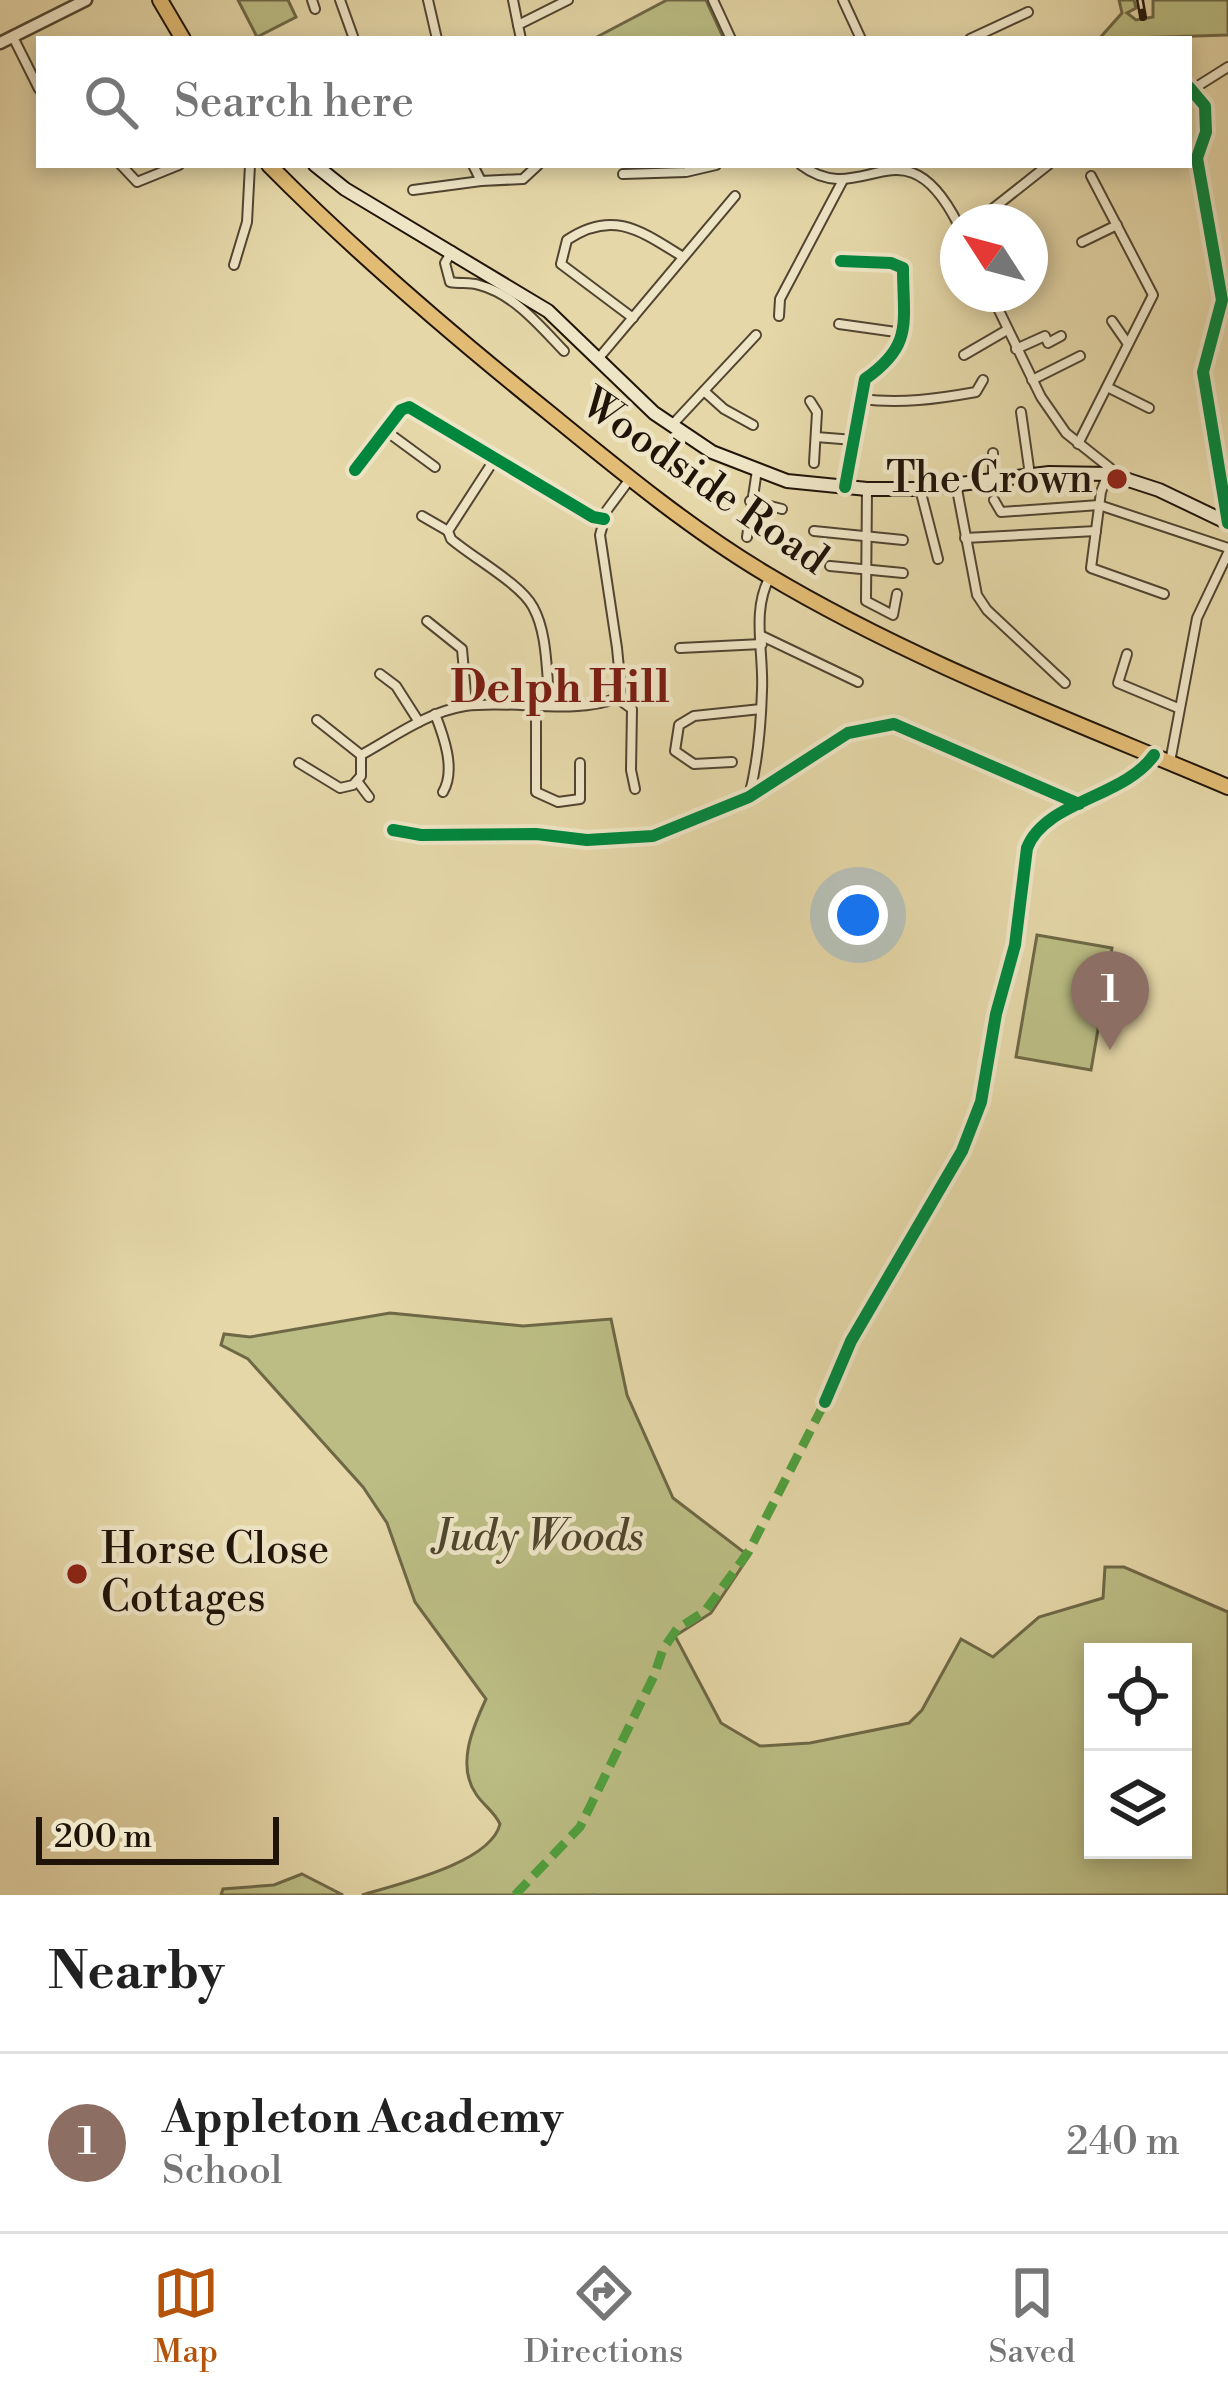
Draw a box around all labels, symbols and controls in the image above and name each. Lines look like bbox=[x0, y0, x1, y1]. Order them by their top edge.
search box bbox=[36, 36, 1192, 168]
icon: search bbox=[78, 69, 144, 135]
text: Search here bbox=[174, 74, 414, 131]
north arrow bbox=[940, 204, 1048, 312]
street label: Woodside Road bbox=[569, 376, 838, 587]
place label: The Crown bbox=[886, 453, 1093, 506]
marker: The Crown bbox=[1104, 466, 1130, 492]
district label: Delph Hill bbox=[450, 660, 670, 717]
your location bbox=[828, 885, 888, 945]
pin: 1 bbox=[1071, 951, 1149, 1050]
park label: Judy Woods bbox=[430, 1511, 644, 1564]
place label: Horse Close Cottages bbox=[101, 1524, 329, 1626]
marker: Horse Close Cottages bbox=[64, 1561, 90, 1587]
map controls bbox=[1084, 1643, 1192, 1859]
button: locate bbox=[1084, 1643, 1192, 1751]
button: layers bbox=[1084, 1751, 1192, 1859]
scale bar bbox=[36, 1811, 279, 1864]
text: 200 m bbox=[54, 1817, 152, 1858]
text: Nearby bbox=[48, 1941, 224, 2005]
text: Appleton Academy bbox=[162, 2090, 563, 2147]
text: 1 bbox=[78, 2118, 96, 2167]
text: 240 m bbox=[1066, 2118, 1180, 2167]
text: School bbox=[162, 2147, 282, 2196]
tab: Map bbox=[153, 2260, 219, 2373]
tab: Directions bbox=[524, 2260, 683, 2373]
tab: Saved bbox=[989, 2260, 1075, 2373]

